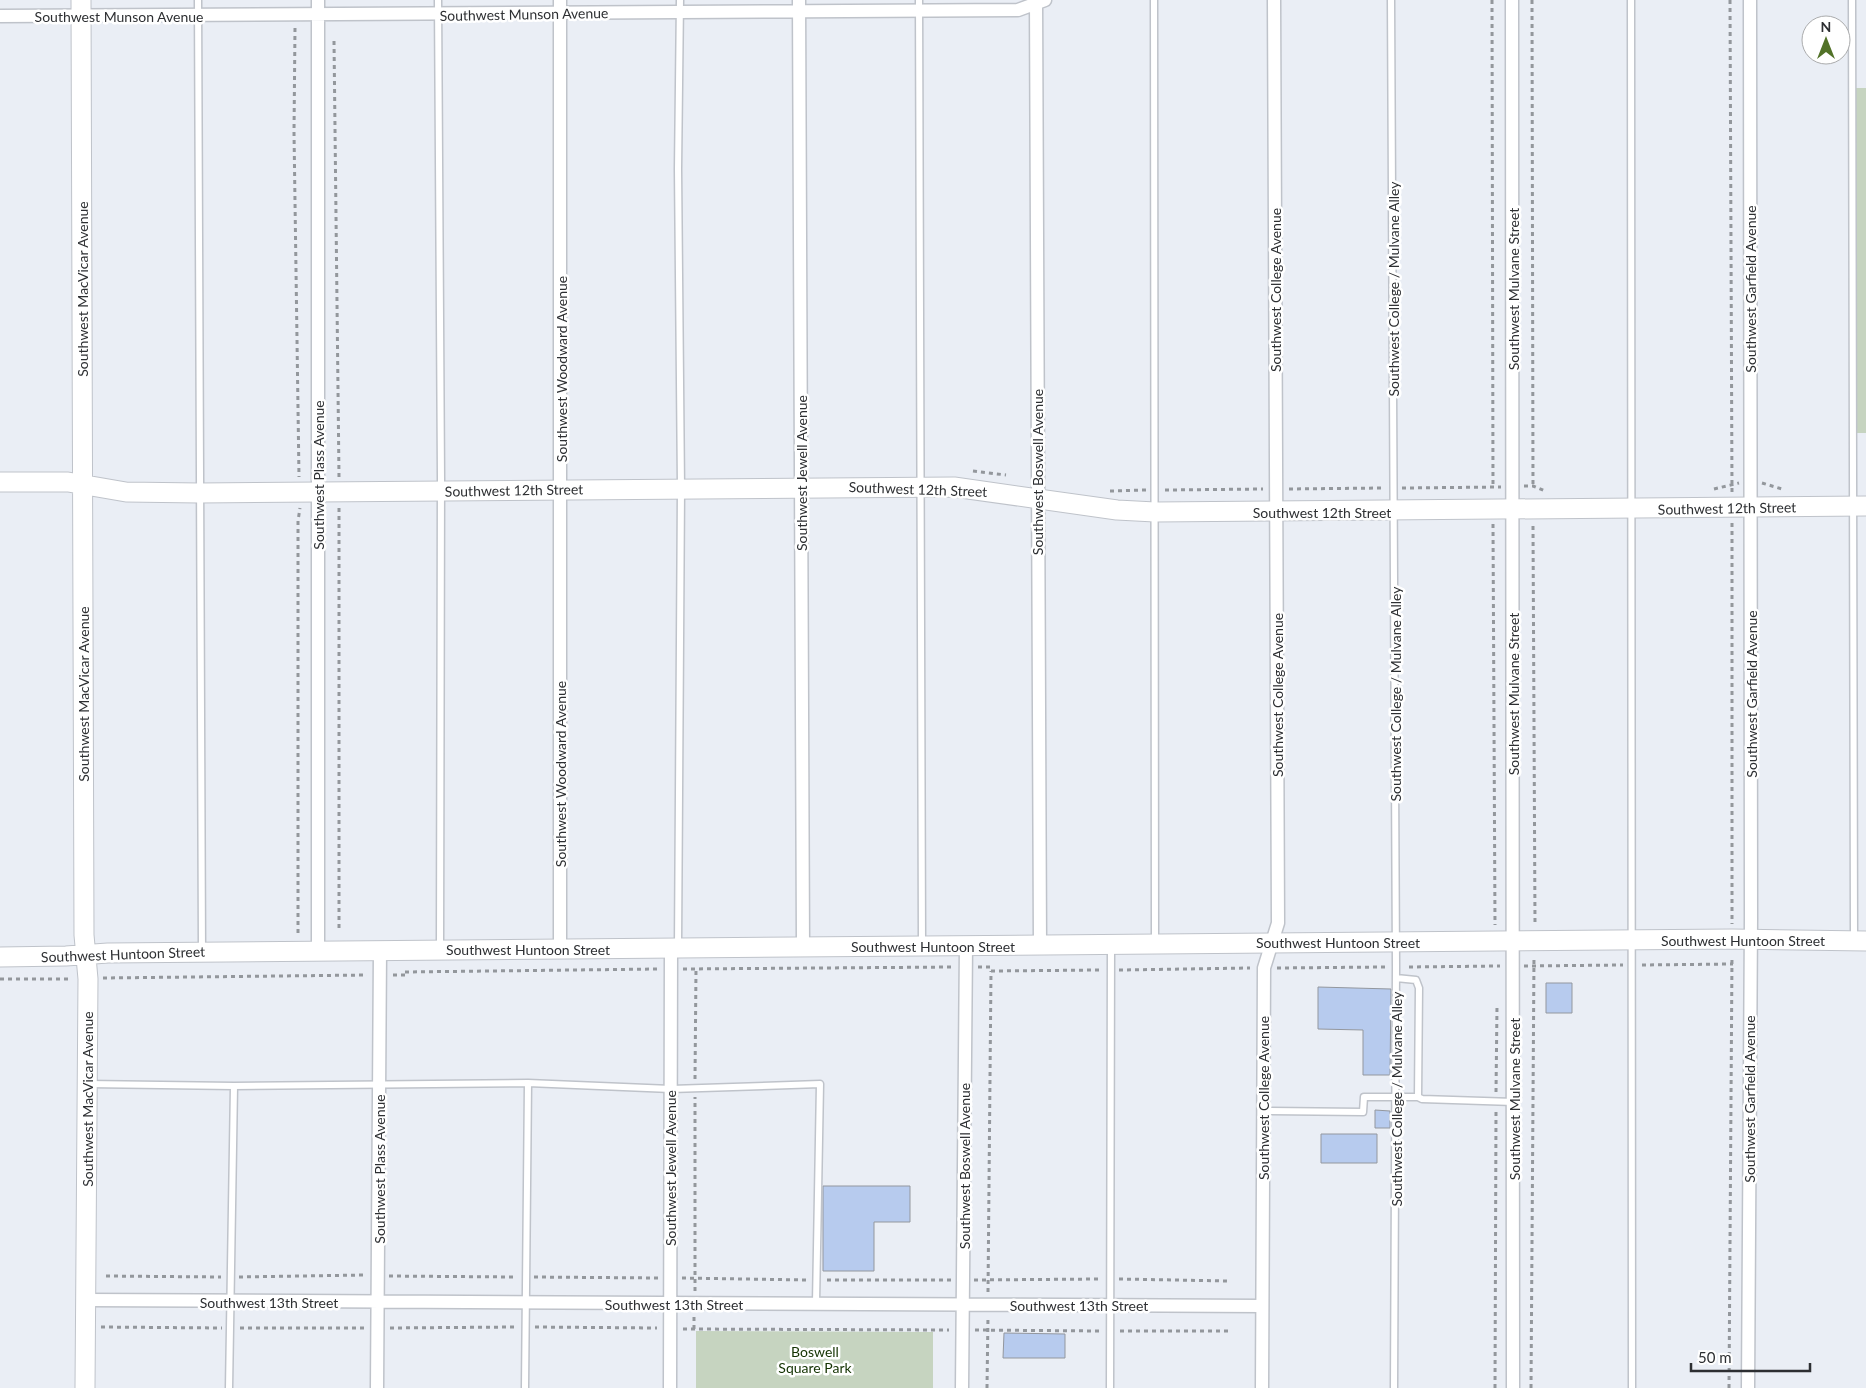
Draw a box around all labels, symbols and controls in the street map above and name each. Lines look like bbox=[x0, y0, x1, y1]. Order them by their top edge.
street label: Southwest Munson Avenue bbox=[439, 4, 609, 24]
street label: Southwest Munson Avenue bbox=[35, 8, 203, 25]
north arrow bbox=[1801, 15, 1851, 65]
text: N bbox=[1821, 18, 1831, 35]
street label: Southwest College / Mulvane Alley bbox=[1385, 181, 1402, 397]
street label: Southwest MacVicar Avenue bbox=[74, 201, 91, 377]
street label: Southwest Garfield Avenue bbox=[1742, 205, 1759, 373]
street label: Southwest College Avenue bbox=[1267, 208, 1284, 372]
street label: Southwest Mulvane Street bbox=[1505, 208, 1522, 370]
street label: Southwest Woodward Avenue bbox=[553, 276, 570, 462]
street label: Southwest Boswell Avenue bbox=[1029, 389, 1046, 555]
street label: Southwest Jewell Avenue bbox=[793, 395, 810, 551]
street label: Southwest Plass Avenue bbox=[310, 400, 327, 550]
street label: Southwest 12th Street bbox=[848, 478, 988, 500]
street label: Southwest 12th Street bbox=[445, 480, 583, 500]
street label: Southwest 12th Street bbox=[1658, 498, 1796, 518]
street label: Southwest 12th Street bbox=[1253, 504, 1391, 521]
street label: Southwest College / Mulvane Alley bbox=[1387, 586, 1404, 802]
street label: Southwest MacVicar Avenue bbox=[75, 606, 92, 782]
street label: Southwest Garfield Avenue bbox=[1743, 610, 1760, 778]
street label: Southwest College Avenue bbox=[1269, 613, 1286, 777]
street label: Southwest Mulvane Street bbox=[1505, 613, 1522, 775]
street label: Southwest Woodward Avenue bbox=[552, 681, 569, 867]
street label: Southwest Huntoon Street bbox=[1661, 932, 1825, 949]
street label: Southwest Huntoon Street bbox=[1256, 934, 1420, 951]
street label: Southwest Huntoon Street bbox=[851, 938, 1015, 955]
street label: Southwest Huntoon Street bbox=[446, 941, 610, 958]
street label: Southwest Huntoon Street bbox=[41, 943, 205, 965]
street label: Southwest College / Mulvane Alley bbox=[1388, 991, 1405, 1207]
street label: Southwest MacVicar Avenue bbox=[79, 1011, 96, 1187]
street label: Southwest Garfield Avenue bbox=[1741, 1015, 1758, 1183]
street label: Southwest College Avenue bbox=[1255, 1016, 1272, 1180]
street label: Southwest Mulvane Street bbox=[1506, 1018, 1523, 1180]
street label: Southwest Boswell Avenue bbox=[956, 1083, 973, 1249]
street label: Southwest Jewell Avenue bbox=[662, 1090, 679, 1246]
street label: Southwest Plass Avenue bbox=[371, 1094, 388, 1244]
street label: Southwest 13th Street bbox=[200, 1294, 338, 1311]
street label: Southwest 13th Street bbox=[605, 1296, 743, 1313]
street label: Southwest 13th Street bbox=[1010, 1297, 1148, 1314]
scale bar bbox=[1691, 1340, 1810, 1372]
park label: Boswell Square Park bbox=[778, 1343, 853, 1376]
text: 50 m bbox=[1698, 1348, 1732, 1366]

